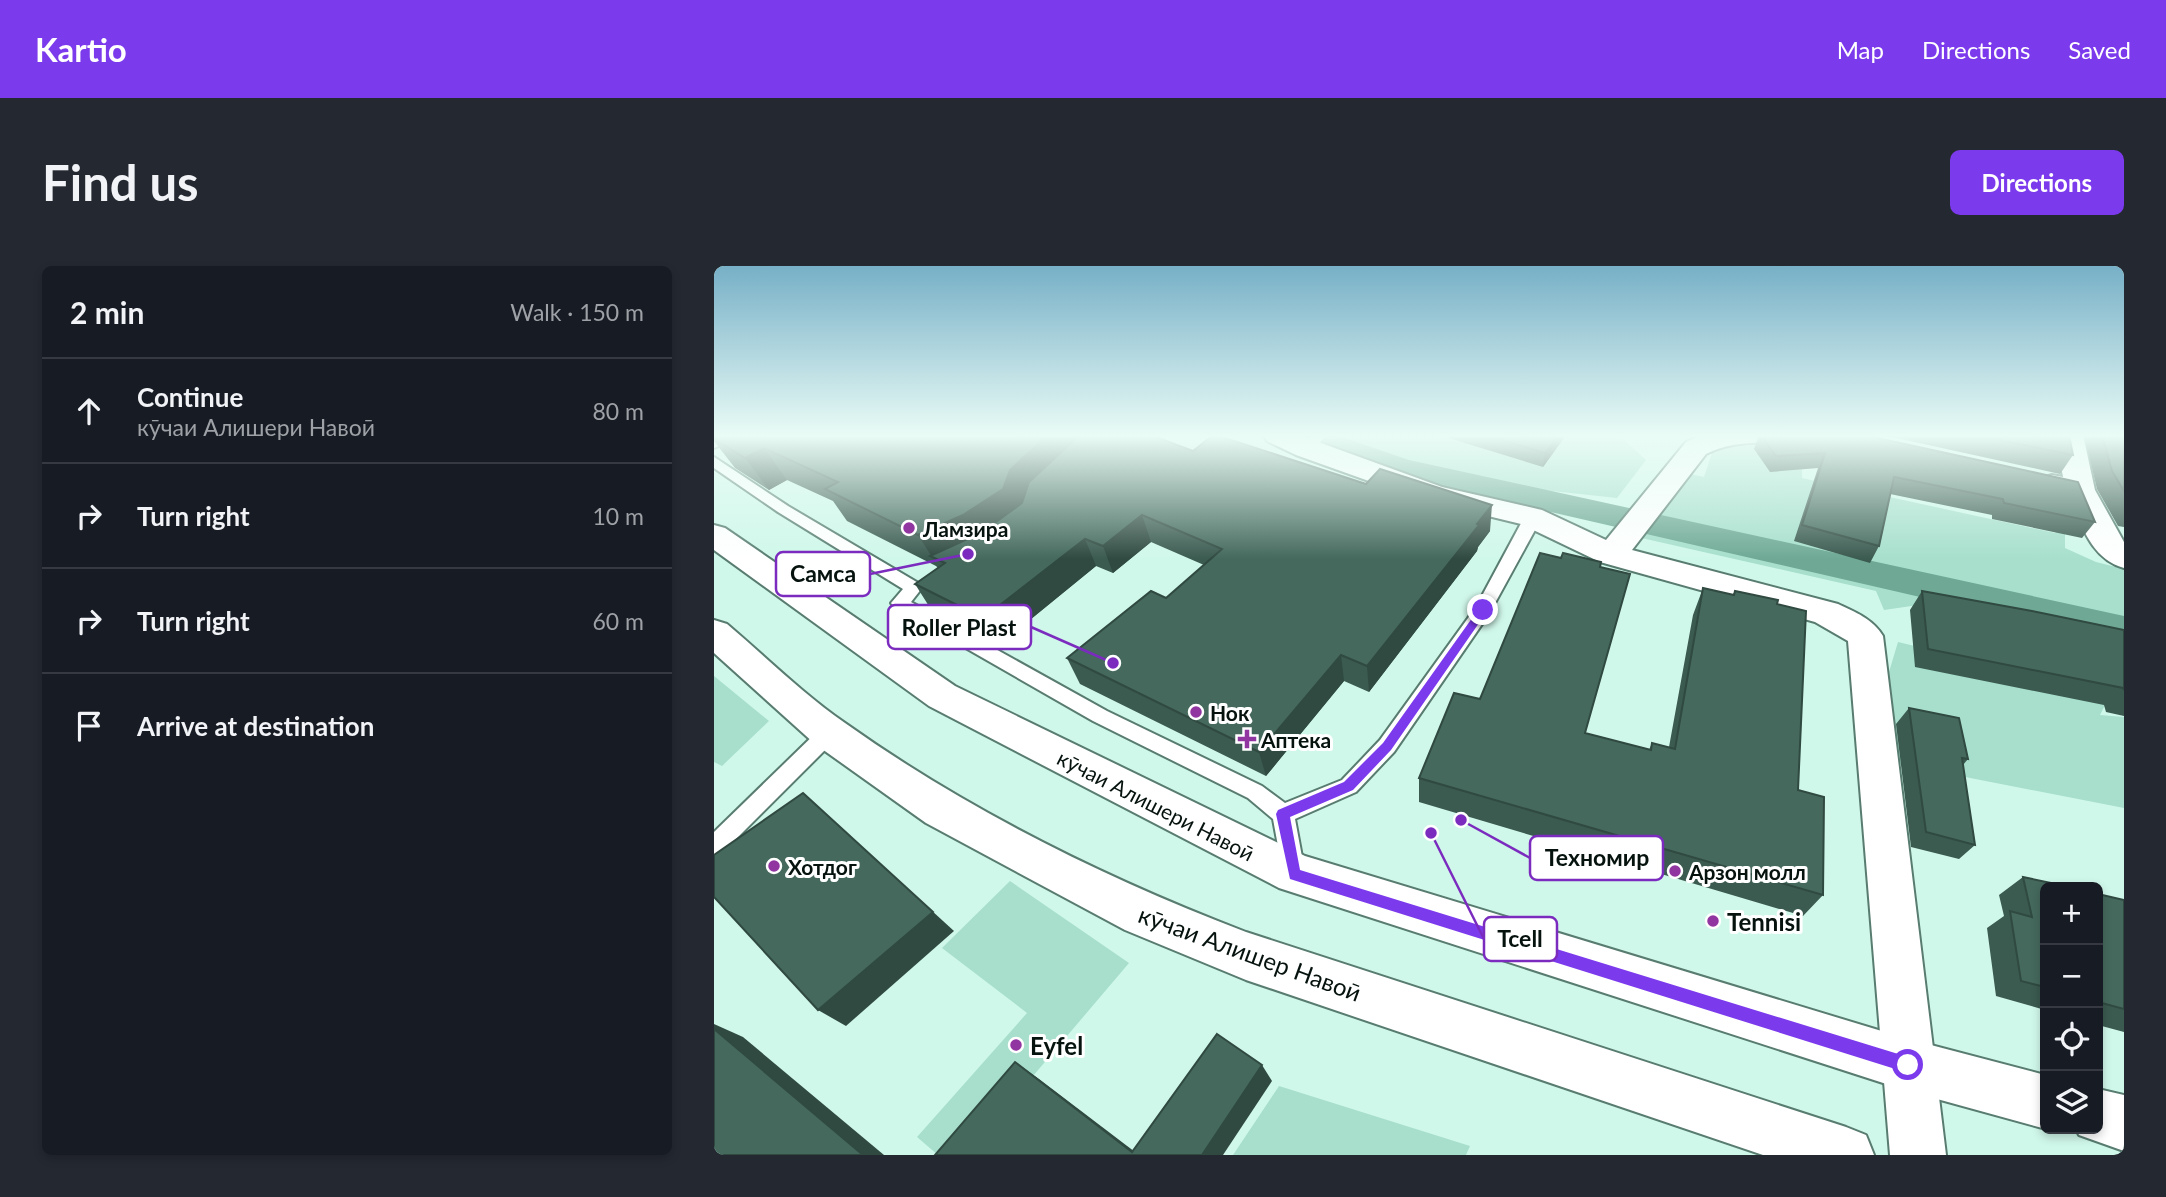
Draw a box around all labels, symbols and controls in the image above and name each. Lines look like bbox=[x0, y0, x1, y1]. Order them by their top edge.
text: Kartio bbox=[35, 29, 127, 69]
text: Map bbox=[1837, 35, 1884, 64]
text: Directions bbox=[1922, 35, 2030, 64]
text: Saved bbox=[2068, 35, 2131, 64]
button: Directions bbox=[1950, 150, 2124, 215]
text: Find us bbox=[42, 153, 199, 211]
text: 2 min bbox=[70, 294, 144, 330]
text: Walk · 150 m bbox=[510, 298, 644, 326]
text: Continue bbox=[137, 381, 243, 413]
icon: ahead bbox=[70, 392, 108, 430]
text: 80 m bbox=[593, 397, 644, 425]
text: кӯчаи Алишери Навоӣ bbox=[137, 413, 375, 441]
icon: right bbox=[70, 497, 108, 535]
text: Turn right bbox=[137, 500, 250, 532]
text: 10 m bbox=[593, 502, 644, 530]
place label: Ламзира bbox=[922, 516, 1008, 541]
marker: Ламзира bbox=[901, 520, 917, 536]
callout: Самса bbox=[776, 552, 870, 596]
text: Самса bbox=[790, 559, 856, 587]
route end bbox=[1467, 594, 1498, 625]
icon: right bbox=[70, 602, 108, 640]
text: Turn right bbox=[137, 605, 250, 637]
callout: Roller Plast bbox=[888, 605, 1031, 649]
text: 60 m bbox=[593, 607, 644, 635]
text: Roller Plast bbox=[902, 613, 1017, 641]
place label: Нок bbox=[1210, 700, 1250, 725]
marker: Нок bbox=[1188, 704, 1204, 720]
icon: arrive bbox=[70, 707, 108, 745]
text: Arrive at destination bbox=[137, 710, 374, 742]
place label: Аптека bbox=[1260, 727, 1331, 752]
marker: Аптека bbox=[1239, 731, 1255, 747]
street label: кӯчаи Алишери Навоӣ bbox=[1054, 745, 1258, 865]
callout: Техномир bbox=[1530, 836, 1663, 880]
text: Техномир bbox=[1545, 843, 1649, 871]
place label: Хотдог bbox=[788, 854, 857, 879]
marker: Хотдог bbox=[766, 858, 782, 874]
place label: Арзон молл bbox=[1688, 859, 1806, 884]
marker: Арзон молл bbox=[1667, 863, 1683, 879]
map controls bbox=[2040, 882, 2103, 1134]
button: + bbox=[2040, 882, 2103, 945]
street label: кӯчаи Алишер Навоӣ bbox=[1135, 899, 1365, 1007]
place label: Tennisi bbox=[1727, 907, 1801, 936]
marker: Tennisi bbox=[1705, 913, 1721, 929]
callout: Tcell bbox=[1484, 917, 1557, 961]
text: Tcell bbox=[1497, 924, 1543, 952]
button: − bbox=[2040, 945, 2103, 1008]
button: locate bbox=[2040, 1008, 2103, 1071]
place label: Eyfel bbox=[1030, 1031, 1083, 1060]
marker: Eyfel bbox=[1008, 1037, 1024, 1053]
route start bbox=[1892, 1049, 1923, 1080]
button: layers bbox=[2040, 1071, 2103, 1134]

